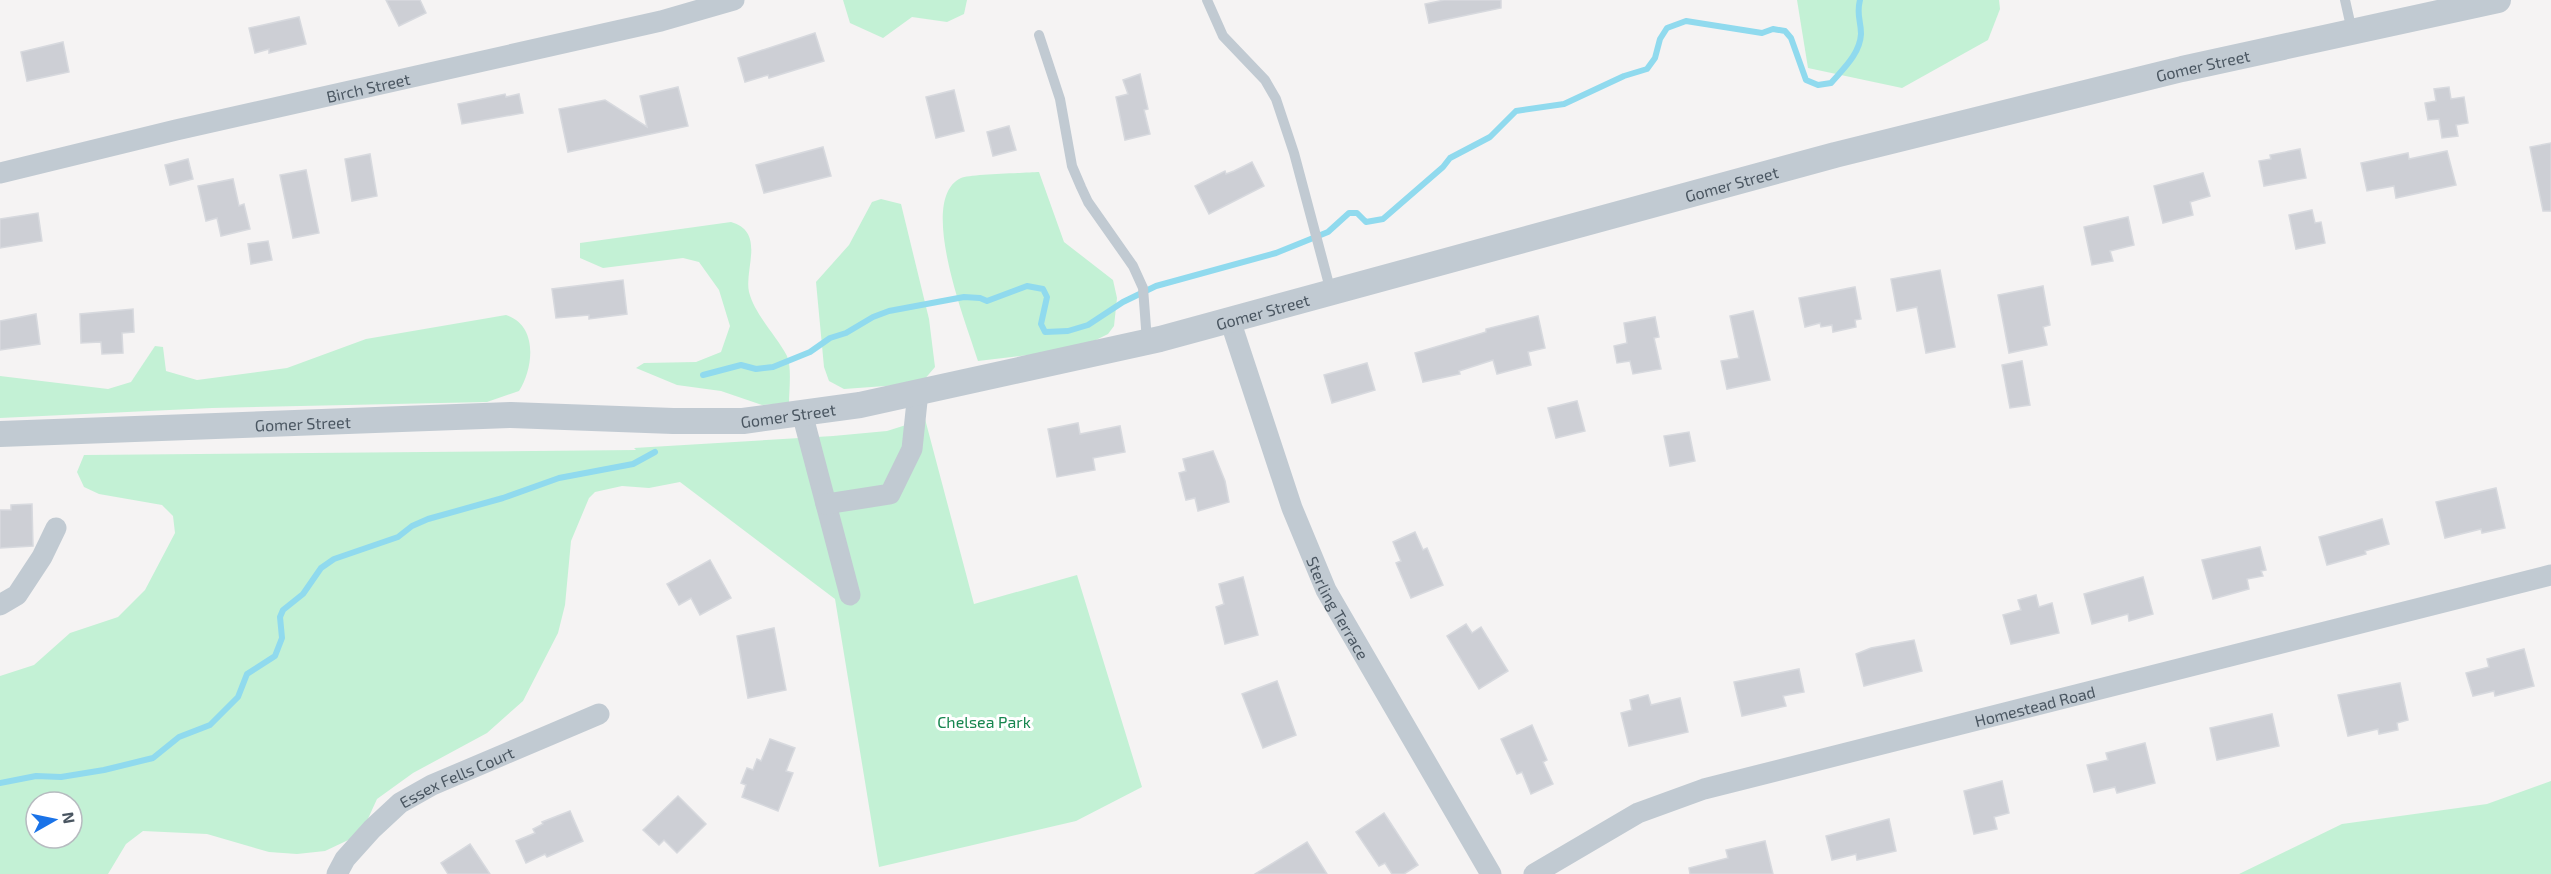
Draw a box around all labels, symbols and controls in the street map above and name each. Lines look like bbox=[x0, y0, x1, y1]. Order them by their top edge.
street label: Gomer Street bbox=[2154, 45, 2252, 85]
street label: Birch Street bbox=[324, 68, 412, 105]
street label: Gomer Street bbox=[1683, 161, 1780, 205]
street label: Gomer Street bbox=[1214, 289, 1311, 333]
street label: Gomer Street bbox=[739, 399, 837, 431]
street label: Gomer Street bbox=[254, 411, 351, 434]
street label: Sterling Terrace bbox=[1303, 553, 1374, 663]
street label: Homestead Road bbox=[1973, 681, 2097, 730]
park label: Chelsea Park bbox=[937, 712, 1031, 731]
street label: Essex Fells Court bbox=[396, 742, 516, 811]
north arrow bbox=[24, 790, 84, 850]
text: N bbox=[59, 810, 80, 825]

